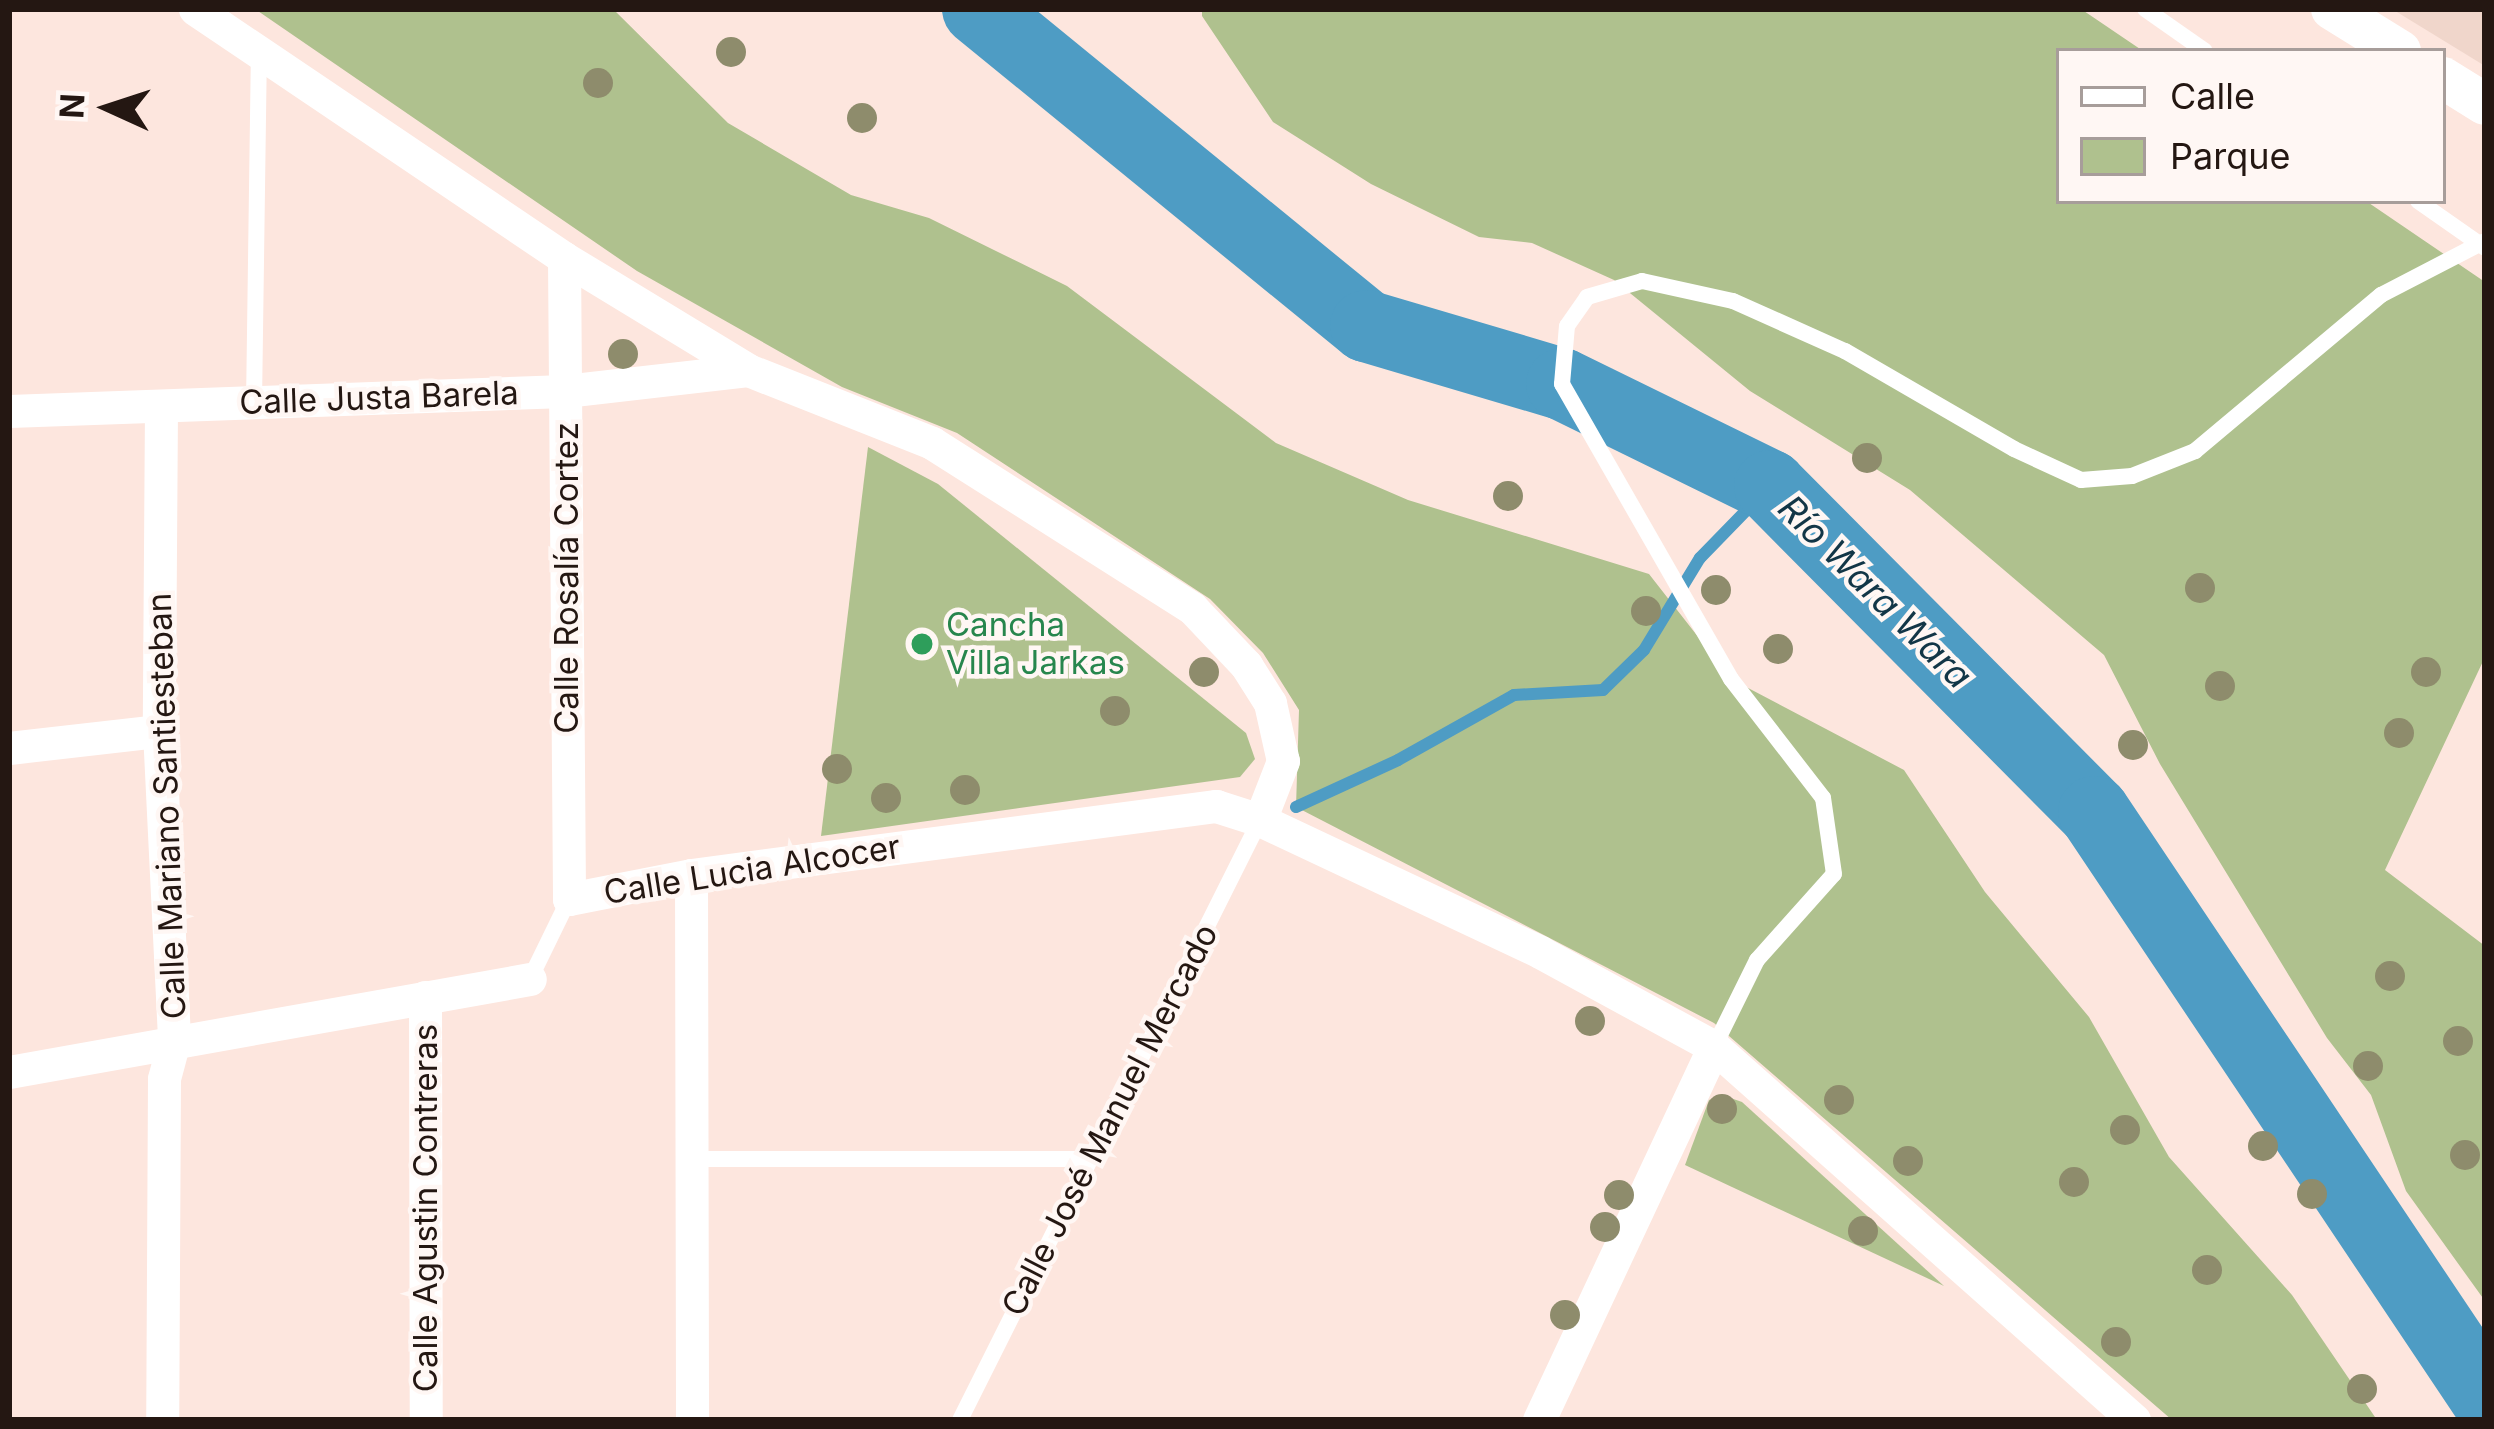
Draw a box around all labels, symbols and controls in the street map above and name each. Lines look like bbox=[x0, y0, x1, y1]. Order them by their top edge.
north arrow bbox=[48, 48, 168, 168]
legend bbox=[2056, 48, 2446, 204]
text: Calle bbox=[2170, 74, 2255, 118]
text: N bbox=[51, 93, 93, 120]
text: Parque bbox=[2170, 134, 2290, 178]
street label: Calle Justa Barela bbox=[239, 373, 519, 423]
street label: Calle Rosalía Cortez bbox=[547, 422, 587, 734]
water label: Río Wara Wara bbox=[1769, 486, 1981, 698]
street label: Calle Mariano Santiesteban bbox=[140, 592, 194, 1020]
place label: Cancha Villa Jarkas bbox=[946, 605, 1125, 683]
marker: Cancha Villa Jarkas bbox=[909, 631, 935, 657]
street label: Calle Lucia Alcocer bbox=[601, 827, 903, 913]
street label: Calle José Manuel Mercado bbox=[994, 918, 1226, 1322]
street label: Calle Agustin Contreras bbox=[406, 1024, 446, 1392]

